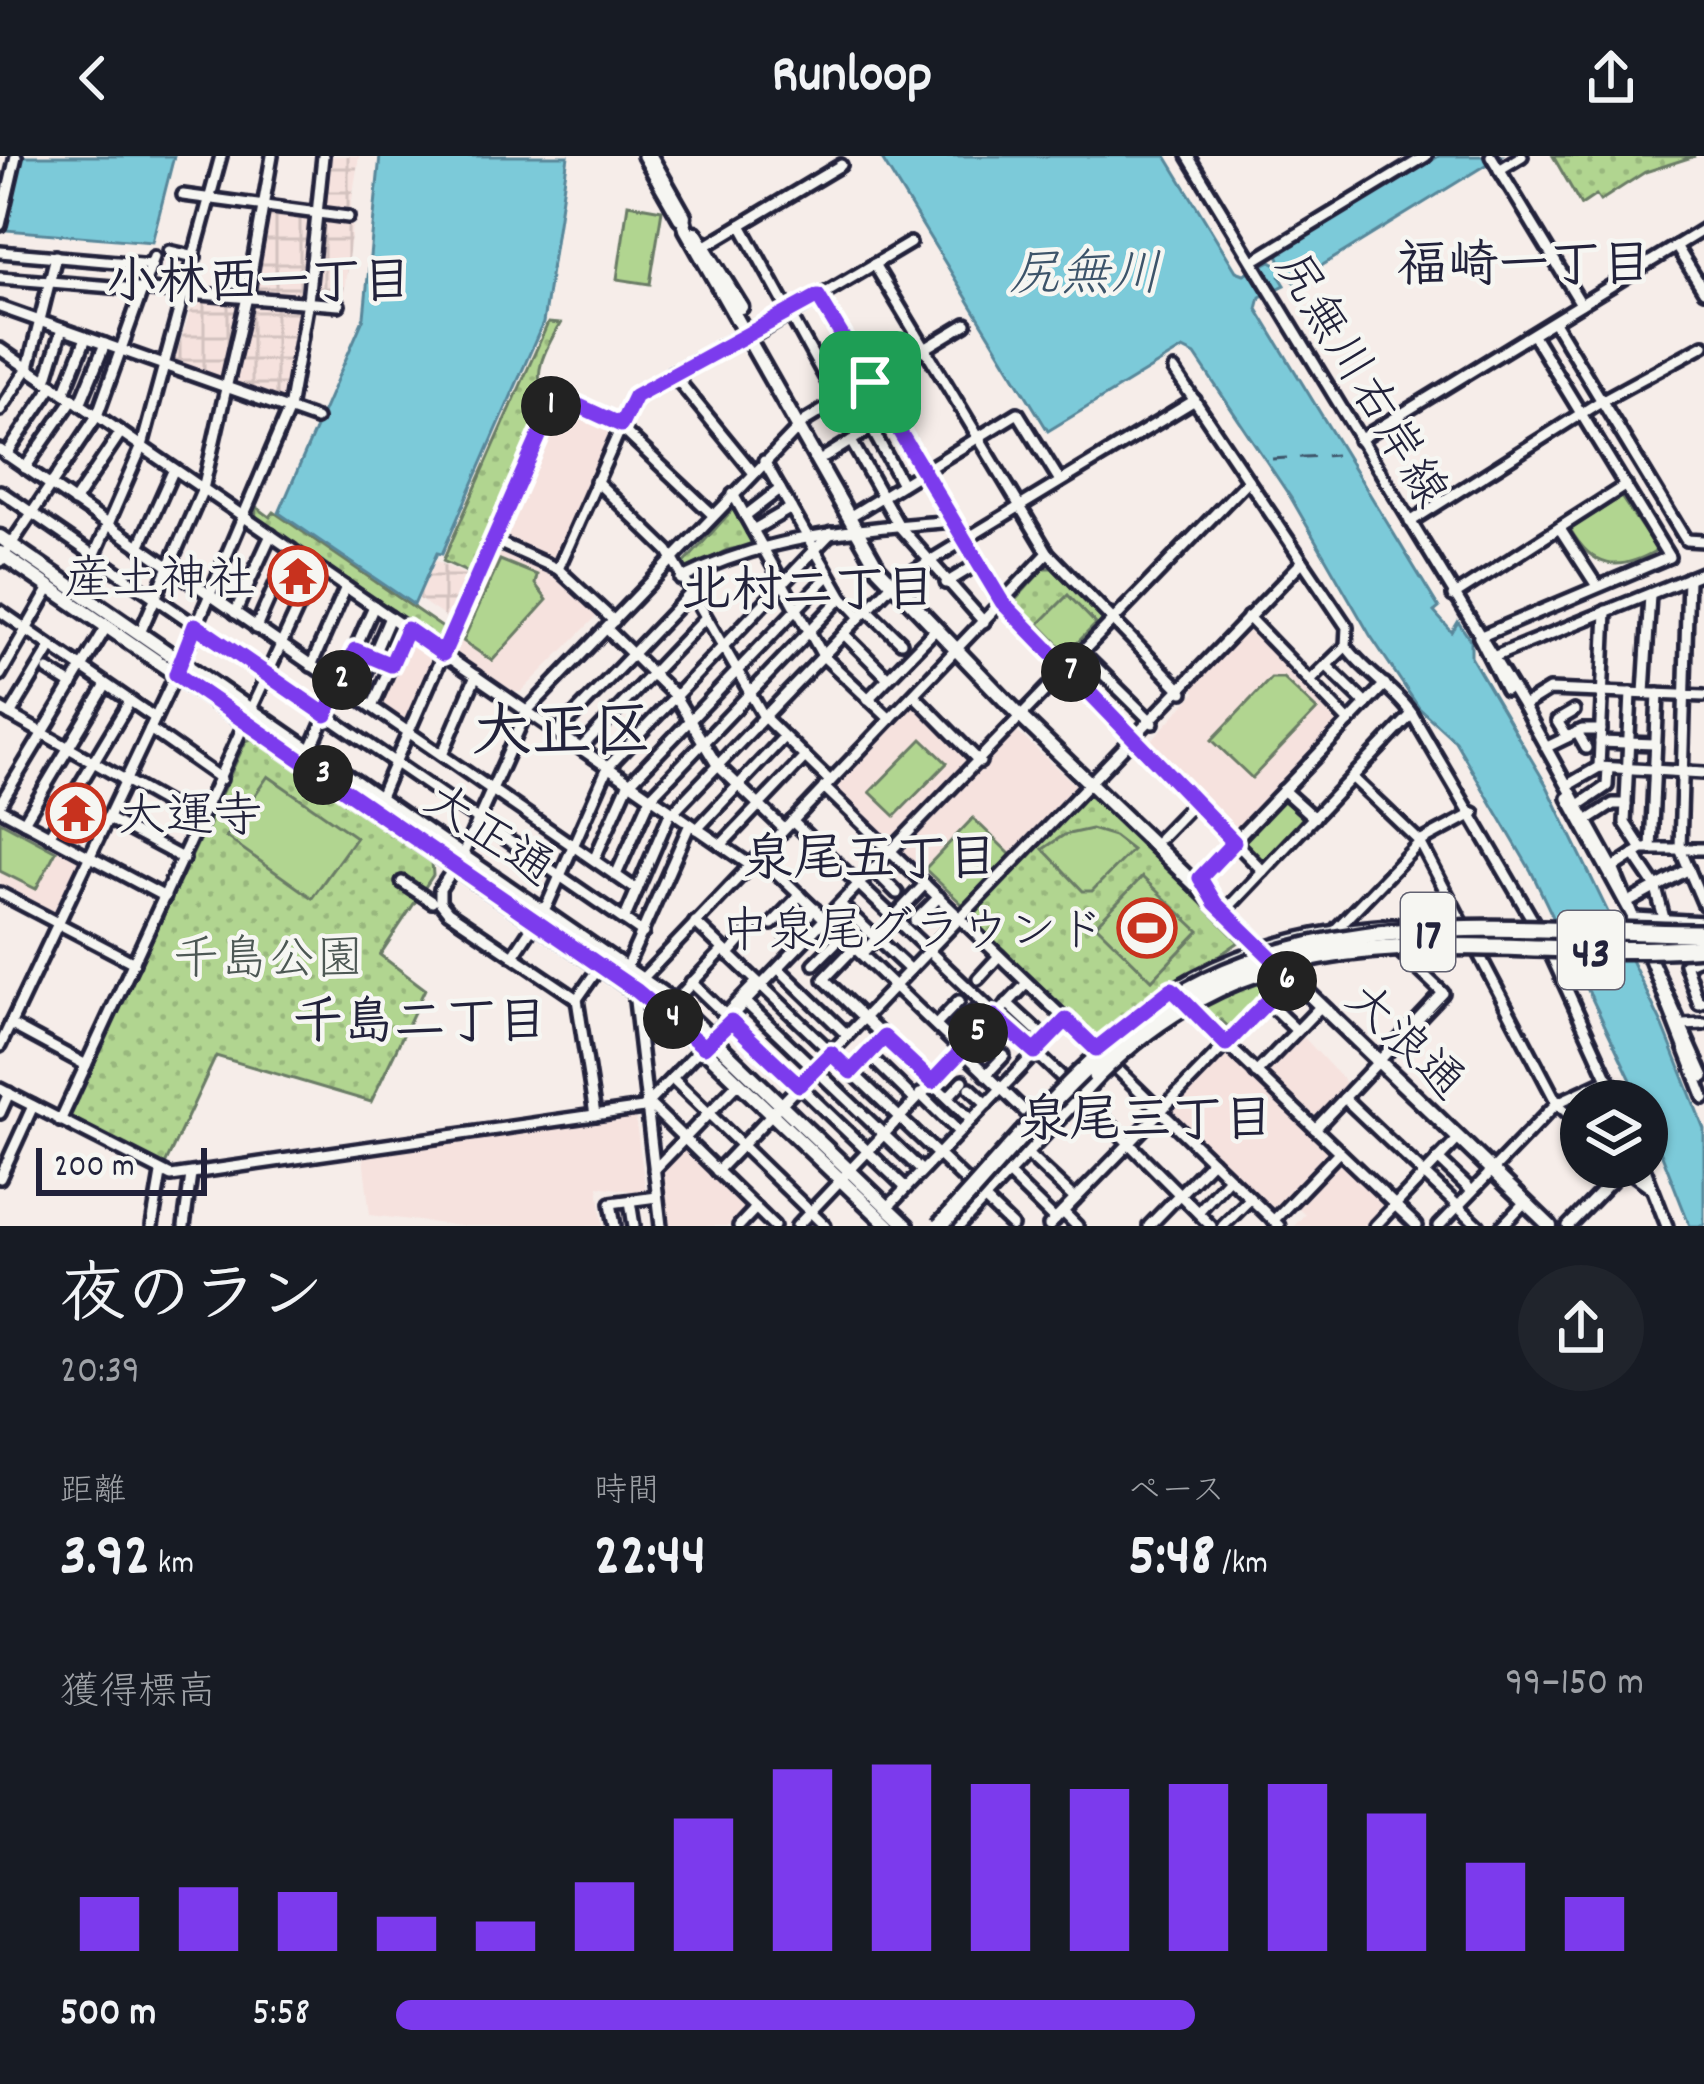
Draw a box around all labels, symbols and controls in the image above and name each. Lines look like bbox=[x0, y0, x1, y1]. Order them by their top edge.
text: Runloop bbox=[772, 40, 932, 117]
icon: back bbox=[60, 45, 126, 111]
icon: share bbox=[1578, 45, 1644, 111]
district label: 福崎一丁目 bbox=[1396, 234, 1652, 306]
street label: 尻無川右岸線 bbox=[1254, 241, 1461, 523]
water label: 尻無川 bbox=[1008, 243, 1162, 315]
district label: 小林西一丁目 bbox=[106, 251, 412, 323]
pin bbox=[819, 331, 921, 433]
icon: arrive bbox=[837, 349, 903, 415]
pin: 1 bbox=[521, 376, 581, 436]
text: 1 bbox=[547, 382, 555, 429]
temple icon: 産土神社 bbox=[267, 545, 329, 607]
place label: 産土神社 bbox=[64, 549, 256, 618]
district label: 北村二丁目 bbox=[680, 559, 936, 631]
pin: 7 bbox=[1041, 642, 1101, 702]
text: 7 bbox=[1065, 648, 1077, 695]
pin: 2 bbox=[312, 650, 372, 710]
text: 2 bbox=[335, 656, 349, 703]
district label: 大正区 bbox=[472, 694, 652, 780]
pin: 3 bbox=[293, 745, 353, 805]
text: 3 bbox=[316, 751, 330, 798]
street label: 大正通 bbox=[408, 769, 566, 907]
temple icon: 大運寺 bbox=[45, 782, 107, 844]
place label: 大運寺 bbox=[118, 786, 262, 855]
district label: 泉尾五丁目 bbox=[742, 828, 998, 900]
road number: 17 bbox=[1401, 893, 1455, 971]
sports icon: 中泉尾グラウンド bbox=[1116, 897, 1178, 959]
place label: 中泉尾グラウンド bbox=[721, 901, 1105, 970]
road number: 43 bbox=[1558, 911, 1624, 989]
park label: 千島公園 bbox=[172, 929, 364, 998]
pin: 6 bbox=[1257, 951, 1317, 1011]
text: 6 bbox=[1279, 957, 1295, 1004]
street label: 大浪通 bbox=[1326, 970, 1478, 1119]
pin: 4 bbox=[643, 989, 703, 1049]
district label: 千島二丁目 bbox=[292, 991, 548, 1063]
text: 4 bbox=[666, 995, 680, 1042]
pin: 5 bbox=[948, 1003, 1008, 1063]
text: 5 bbox=[970, 1009, 986, 1056]
map controls bbox=[1560, 1080, 1668, 1188]
button: layers bbox=[1560, 1080, 1668, 1188]
district label: 泉尾三丁目 bbox=[1018, 1089, 1274, 1161]
scale bar bbox=[36, 1142, 207, 1195]
text: 200 m bbox=[54, 1145, 135, 1192]
text: 夜のラン bbox=[60, 1254, 324, 1348]
button: share bbox=[1518, 1265, 1644, 1391]
text: 20:39 bbox=[60, 1346, 140, 1401]
text: 距離 bbox=[60, 1470, 126, 1517]
text: 時間 bbox=[594, 1470, 660, 1517]
text: ペース bbox=[1128, 1470, 1225, 1517]
text: 3.92 bbox=[60, 1517, 150, 1603]
text: 22:44 bbox=[594, 1517, 706, 1603]
text: 5:48 bbox=[1128, 1517, 1215, 1603]
text: km bbox=[150, 1542, 194, 1589]
text: /km bbox=[1215, 1542, 1268, 1589]
text: 99–150 m bbox=[1505, 1658, 1644, 1713]
text: 獲得標高 bbox=[60, 1668, 216, 1723]
text: 500 m bbox=[60, 1988, 156, 2043]
text: 5:58 bbox=[252, 1988, 310, 2043]

